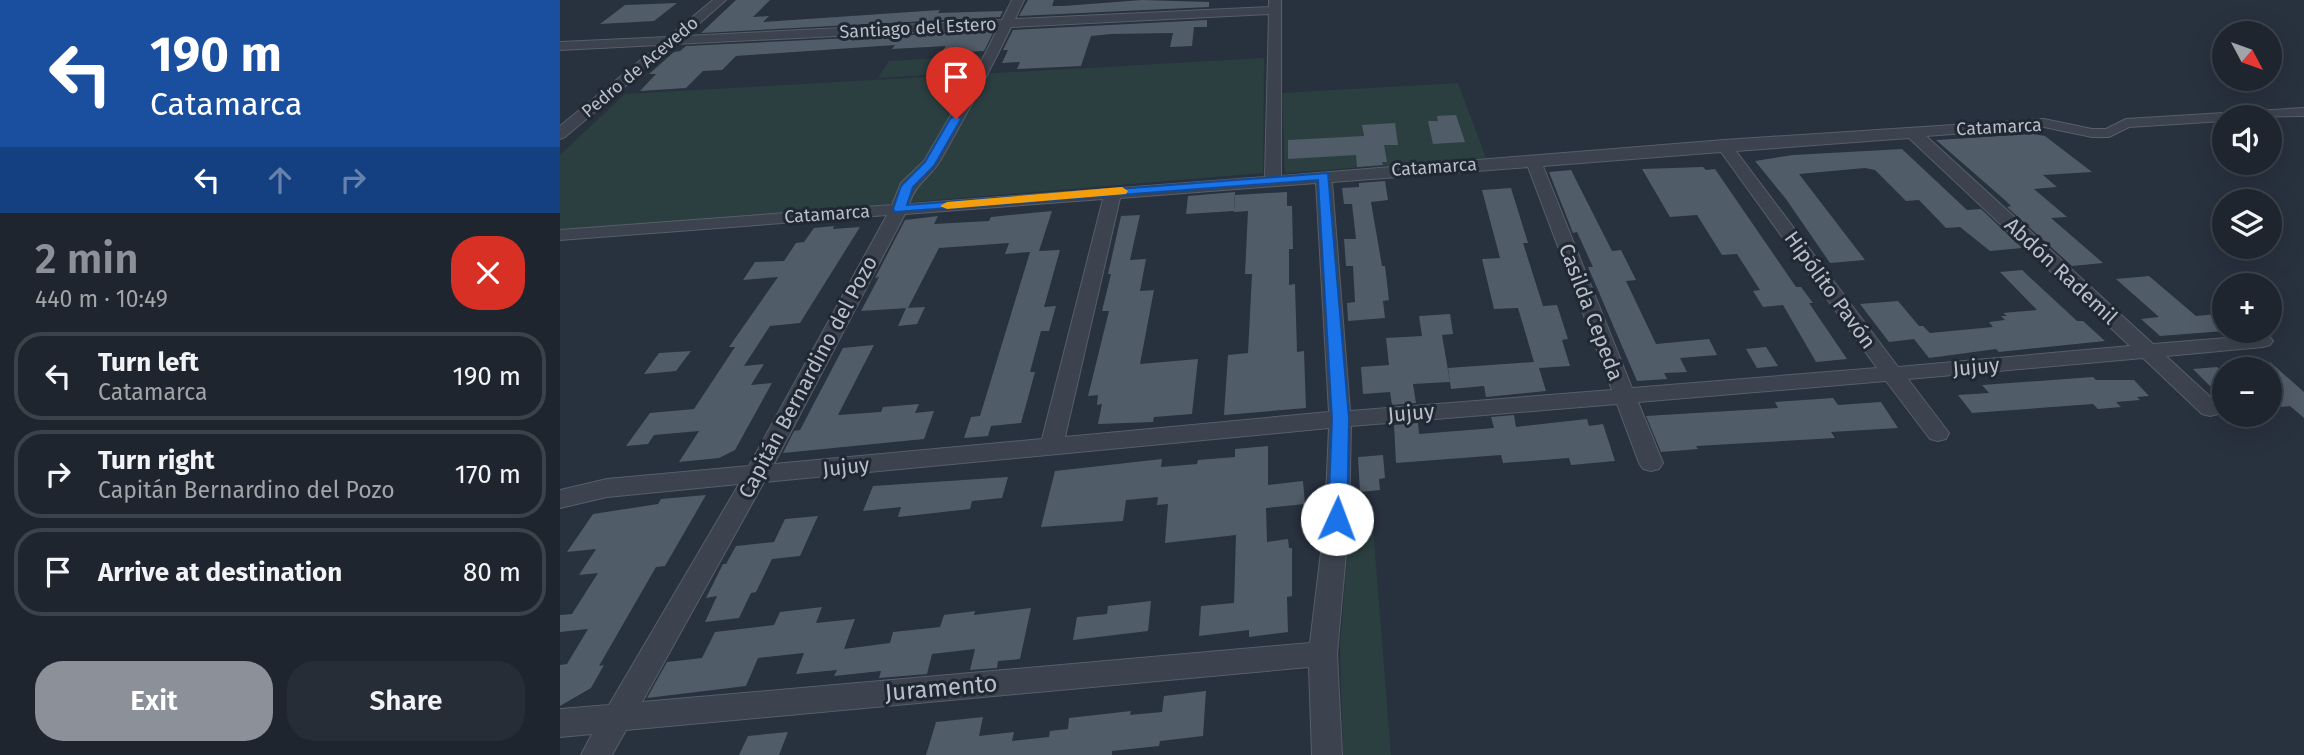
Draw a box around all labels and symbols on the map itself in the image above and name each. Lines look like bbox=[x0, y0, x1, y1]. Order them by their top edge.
street label: Pedro de Acevedo bbox=[577, 12, 703, 122]
street label: Santiago del Estero bbox=[839, 13, 997, 43]
north arrow bbox=[2212, 21, 2282, 91]
pin bbox=[926, 47, 986, 119]
street label: Catamarca bbox=[1956, 114, 2042, 140]
street label: Catamarca bbox=[1390, 153, 1478, 181]
street label: Catamarca bbox=[783, 200, 871, 228]
street label: Abdón Rademil bbox=[1999, 212, 2123, 330]
street label: Hipólito Pavón bbox=[1779, 226, 1881, 354]
street label: Casilda Cepeda bbox=[1553, 240, 1629, 384]
street label: Capitán Bernardino del Pozo bbox=[733, 251, 883, 503]
street label: Jujuy bbox=[1951, 352, 2001, 382]
street label: Jujuy bbox=[1386, 398, 1436, 428]
street label: Jujuy bbox=[821, 452, 871, 482]
position arrow bbox=[1300, 482, 1374, 556]
street label: Juramento bbox=[884, 669, 998, 707]

